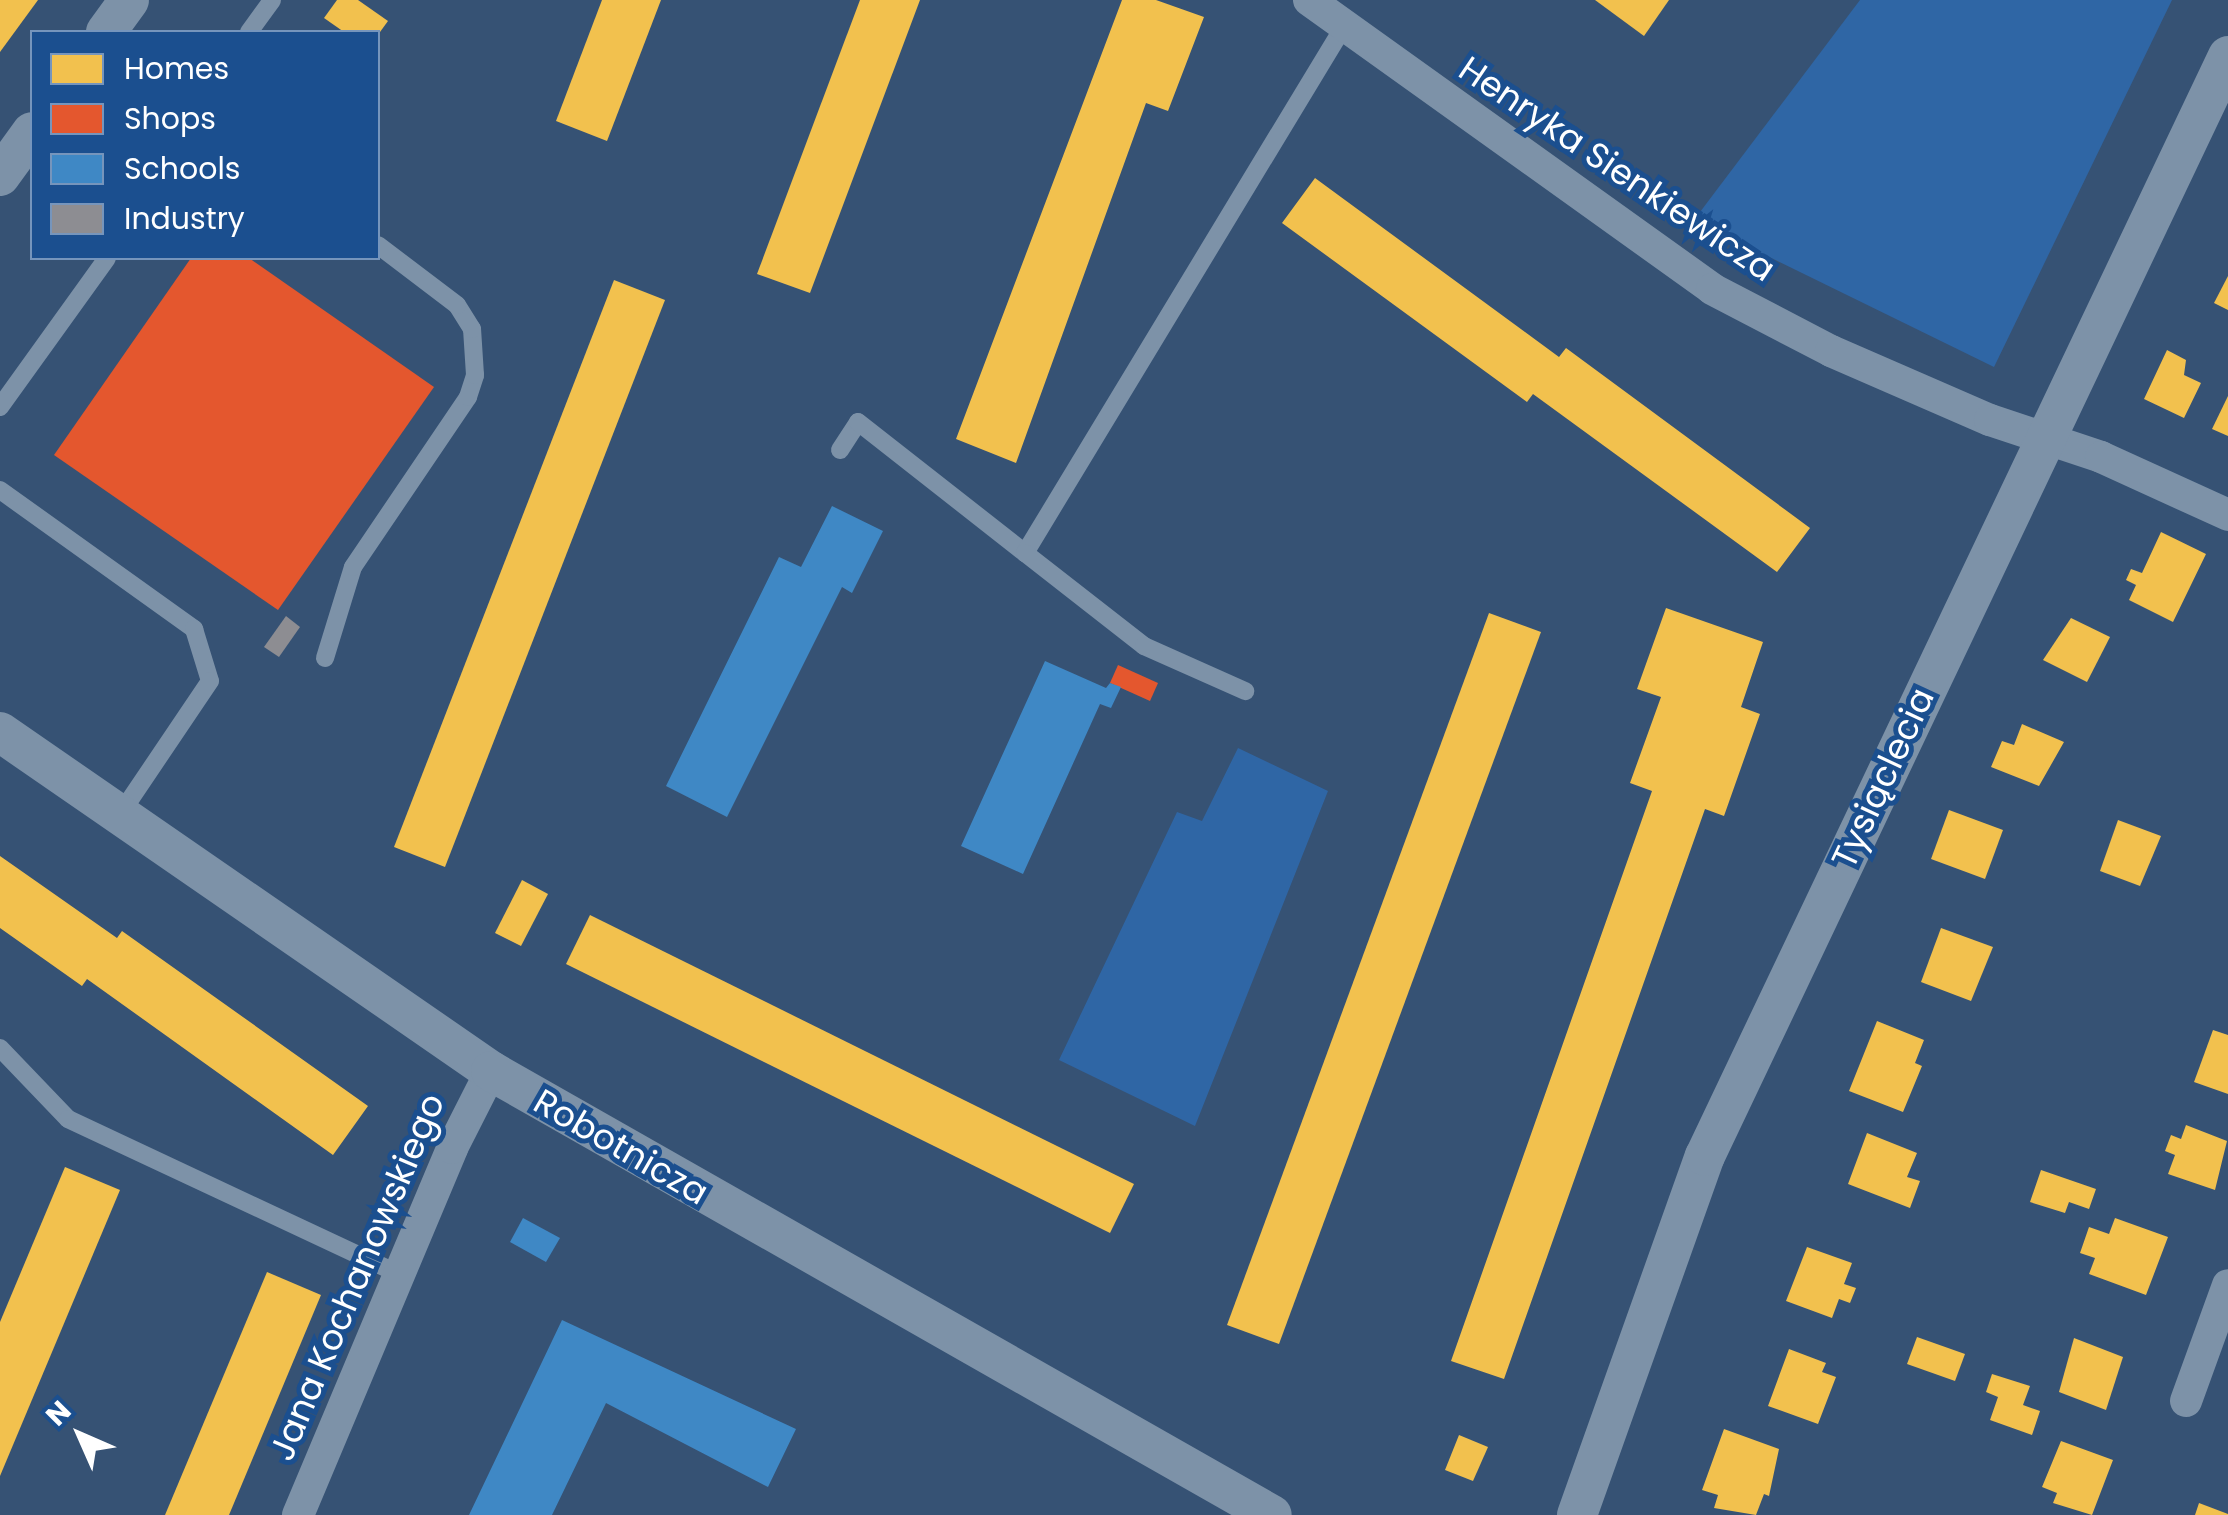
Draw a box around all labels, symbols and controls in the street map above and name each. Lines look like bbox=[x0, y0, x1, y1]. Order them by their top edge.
legend bbox=[30, 30, 380, 260]
text: Homes bbox=[124, 47, 229, 90]
street label: Henryka Sienkiewicza bbox=[1451, 48, 1783, 290]
text: Shops bbox=[124, 97, 216, 140]
text: Schools bbox=[124, 147, 240, 190]
text: Industry bbox=[124, 197, 245, 240]
street label: Tysiąclecia bbox=[1823, 681, 1943, 875]
street label: Robotnicza bbox=[526, 1080, 716, 1214]
street label: Jana Kochanowskiego bbox=[261, 1087, 453, 1467]
north arrow bbox=[30, 1385, 130, 1485]
text: N bbox=[37, 1392, 80, 1435]

